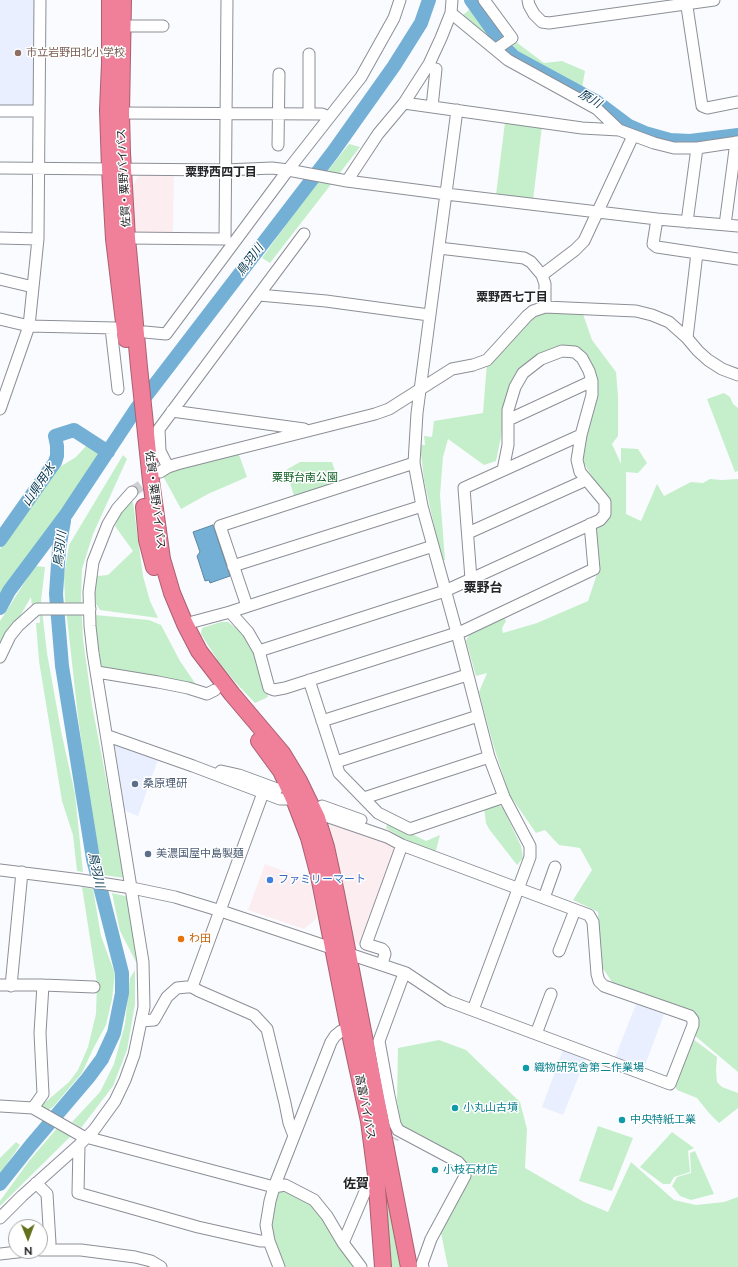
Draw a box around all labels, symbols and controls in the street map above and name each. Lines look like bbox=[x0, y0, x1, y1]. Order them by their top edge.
place label: 市立岩野田北小学校 bbox=[26, 46, 125, 60]
marker: 市立岩野田北小学校 bbox=[13, 48, 23, 58]
water label: 原川 bbox=[576, 87, 604, 111]
street label: 佐賀・粟野バイパス bbox=[115, 128, 133, 228]
district label: 粟野西四丁目 bbox=[185, 165, 257, 179]
water label: 鳥羽川 bbox=[233, 241, 267, 279]
district label: 粟野西七丁目 bbox=[476, 290, 548, 304]
street label: 佐賀・粟野バイパス bbox=[142, 450, 168, 550]
water label: 山県用水 bbox=[20, 461, 58, 509]
park label: 粟野台南公園 bbox=[272, 471, 338, 485]
water label: 鳥羽川 bbox=[51, 530, 69, 568]
district label: 粟野台 bbox=[464, 580, 502, 596]
place label: 桑原理研 bbox=[143, 777, 187, 791]
marker: 桑原理研 bbox=[130, 779, 140, 789]
place label: 美濃国屋中島製麺 bbox=[156, 847, 244, 861]
marker: 美濃国屋中島製麺 bbox=[143, 849, 153, 859]
water label: 鳥羽川 bbox=[85, 851, 107, 889]
place label: ファミリーマート bbox=[278, 873, 366, 887]
marker: ファミリーマート bbox=[265, 875, 275, 885]
place label: わ田 bbox=[189, 932, 211, 946]
marker: わ田 bbox=[176, 934, 186, 944]
place label: 織物研究舎第二作業場 bbox=[534, 1061, 644, 1075]
marker: 織物研究舎第二作業場 bbox=[521, 1063, 531, 1073]
street label: 高富バイパス bbox=[352, 1073, 378, 1141]
place label: 小丸山古墳 bbox=[463, 1101, 518, 1115]
marker: 小丸山古墳 bbox=[450, 1103, 460, 1113]
place label: 中央特紙工業 bbox=[630, 1113, 696, 1127]
marker: 中央特紙工業 bbox=[617, 1115, 627, 1125]
place label: 小枝石材店 bbox=[443, 1163, 498, 1177]
marker: 小枝石材店 bbox=[430, 1165, 440, 1175]
district label: 佐賀 bbox=[343, 1176, 369, 1192]
north arrow bbox=[8, 1219, 48, 1259]
text: N bbox=[24, 1244, 33, 1257]

